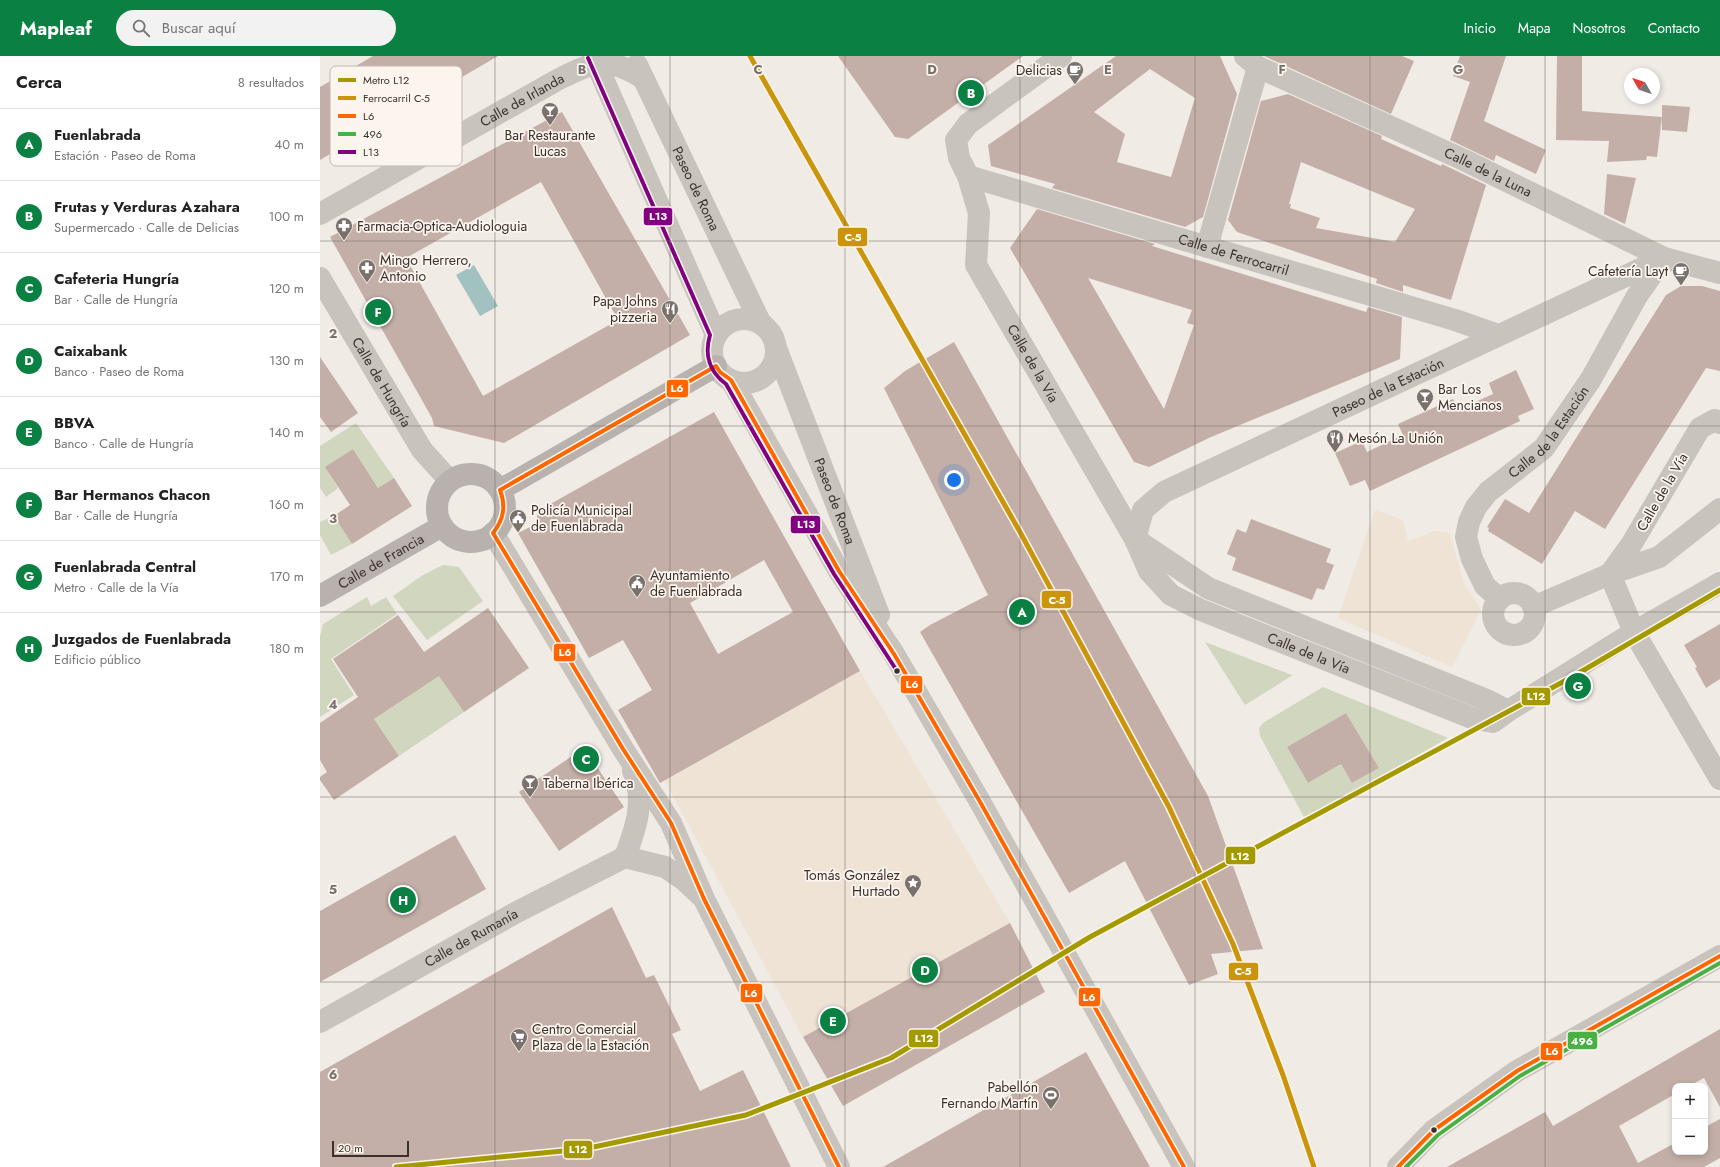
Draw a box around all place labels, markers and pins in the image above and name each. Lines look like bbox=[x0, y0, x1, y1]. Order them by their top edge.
place label: Delicias bbox=[1016, 60, 1062, 80]
cafe icon: Delicias bbox=[1065, 60, 1085, 85]
pin: B bbox=[958, 78, 984, 108]
bar icon: Bar Restaurante Lucas bbox=[540, 101, 560, 126]
place label: Bar Restaurante Lucas bbox=[504, 125, 596, 161]
pharmacy icon: Farmacia-Optica-Audiologuia bbox=[334, 216, 354, 241]
place label: Farmacia-Optica-Audiologuia bbox=[357, 216, 527, 236]
place label: Mingo Herrero, Antonio bbox=[380, 250, 472, 286]
pharmacy icon: Mingo Herrero, Antonio bbox=[357, 258, 377, 283]
place label: Cafetería Layt bbox=[1588, 261, 1669, 281]
cafe icon: Cafetería Layt bbox=[1671, 261, 1691, 286]
place label: Papa Johns pizzeria bbox=[593, 291, 657, 327]
pin: F bbox=[365, 297, 391, 327]
restaurant icon: Papa Johns pizzeria bbox=[660, 299, 680, 324]
place label: Bar Los Mencianos bbox=[1438, 379, 1502, 415]
bar icon: Bar Los Mencianos bbox=[1415, 387, 1435, 412]
restaurant icon: Mesón La Unión bbox=[1325, 428, 1345, 453]
place label: Mesón La Unión bbox=[1348, 428, 1443, 448]
place label: Policía Municipal de Fuenlabrada bbox=[531, 500, 632, 536]
public building icon: Policía Municipal de Fuenlabrada bbox=[508, 508, 528, 533]
place label: Ayuntamiento de Fuenlabrada bbox=[650, 565, 742, 601]
public building icon: Ayuntamiento de Fuenlabrada bbox=[627, 573, 647, 598]
pin: A bbox=[1009, 597, 1035, 627]
unlabelled marker bbox=[892, 666, 902, 676]
pin: G bbox=[1565, 671, 1591, 701]
pin: C bbox=[573, 744, 599, 774]
bar icon: Taberna Ibérica bbox=[520, 773, 540, 798]
place label: Taberna Ibérica bbox=[543, 773, 634, 793]
place label: Tomás González Hurtado bbox=[804, 865, 901, 901]
place icon: Tomás González Hurtado bbox=[903, 873, 923, 898]
pin: H bbox=[390, 885, 416, 915]
pin: D bbox=[912, 955, 938, 985]
pin: E bbox=[820, 1006, 846, 1036]
place label: Centro Comercial Plaza de la Estación bbox=[532, 1019, 649, 1055]
supermarket icon: Centro Comercial Plaza de la Estación bbox=[509, 1027, 529, 1052]
place label: Pabellón Fernando Martín bbox=[941, 1077, 1038, 1113]
sports icon: Pabellón Fernando Martín bbox=[1041, 1085, 1061, 1110]
unlabelled marker bbox=[1429, 1125, 1439, 1135]

